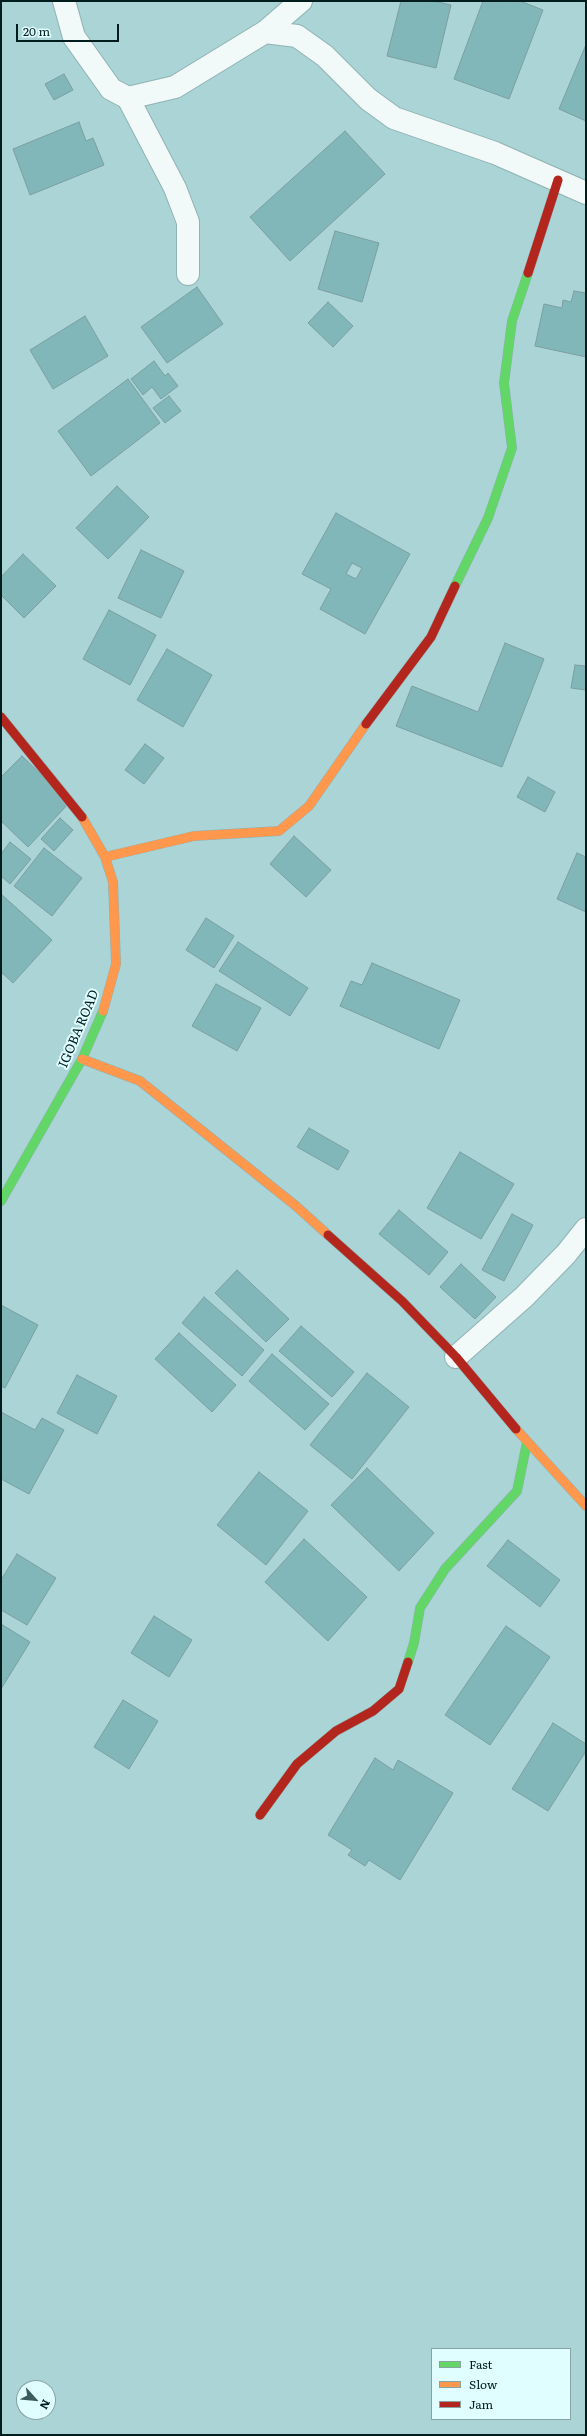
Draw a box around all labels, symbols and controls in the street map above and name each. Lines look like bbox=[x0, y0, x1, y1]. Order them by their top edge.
scale bar bbox=[18, 16, 121, 42]
text: 20 m bbox=[23, 22, 50, 40]
street label: IGOBA ROAD bbox=[56, 988, 102, 1070]
legend bbox=[431, 2348, 571, 2420]
text: Fast bbox=[469, 2355, 492, 2373]
text: Slow bbox=[469, 2375, 497, 2393]
north arrow bbox=[16, 2380, 56, 2420]
text: Jam bbox=[469, 2395, 493, 2413]
text: N bbox=[37, 2397, 55, 2413]

